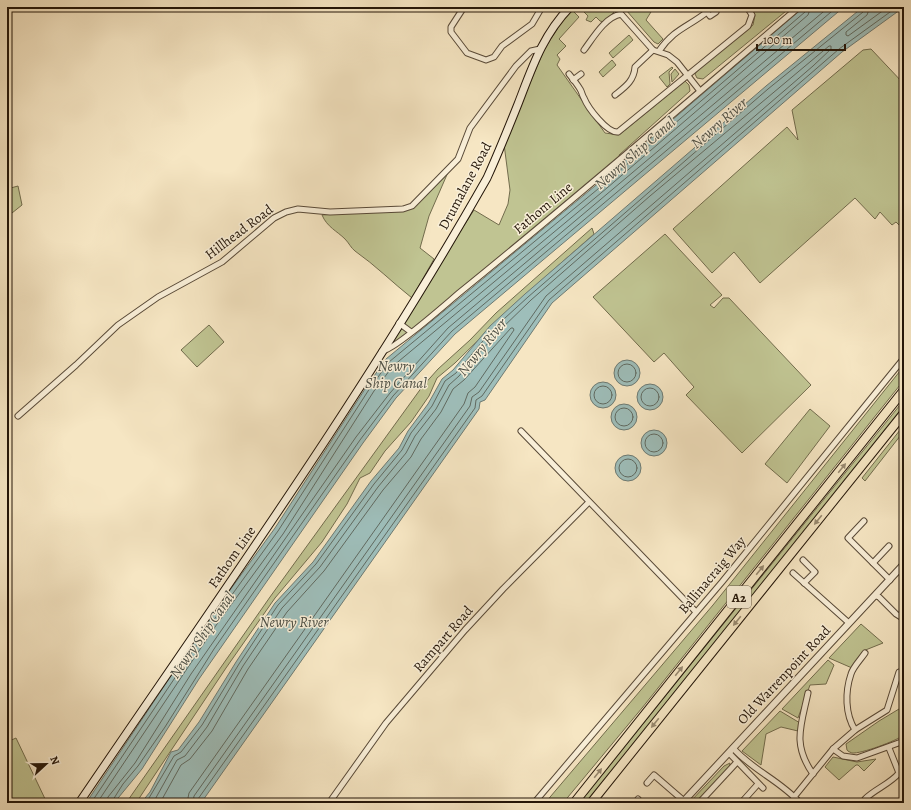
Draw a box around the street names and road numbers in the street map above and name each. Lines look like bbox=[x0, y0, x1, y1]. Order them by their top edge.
street label: Drumalane Road bbox=[434, 138, 496, 233]
street label: Fathom Line bbox=[509, 178, 577, 238]
street label: Hillhead Road bbox=[201, 200, 277, 264]
street label: Fathom Line bbox=[204, 522, 260, 592]
street label: Ballinacraig Way bbox=[674, 532, 751, 618]
road number: A2 bbox=[727, 586, 751, 608]
street label: Rampart Road bbox=[409, 601, 477, 676]
street label: Old Warrenpoint Road bbox=[733, 621, 835, 729]

